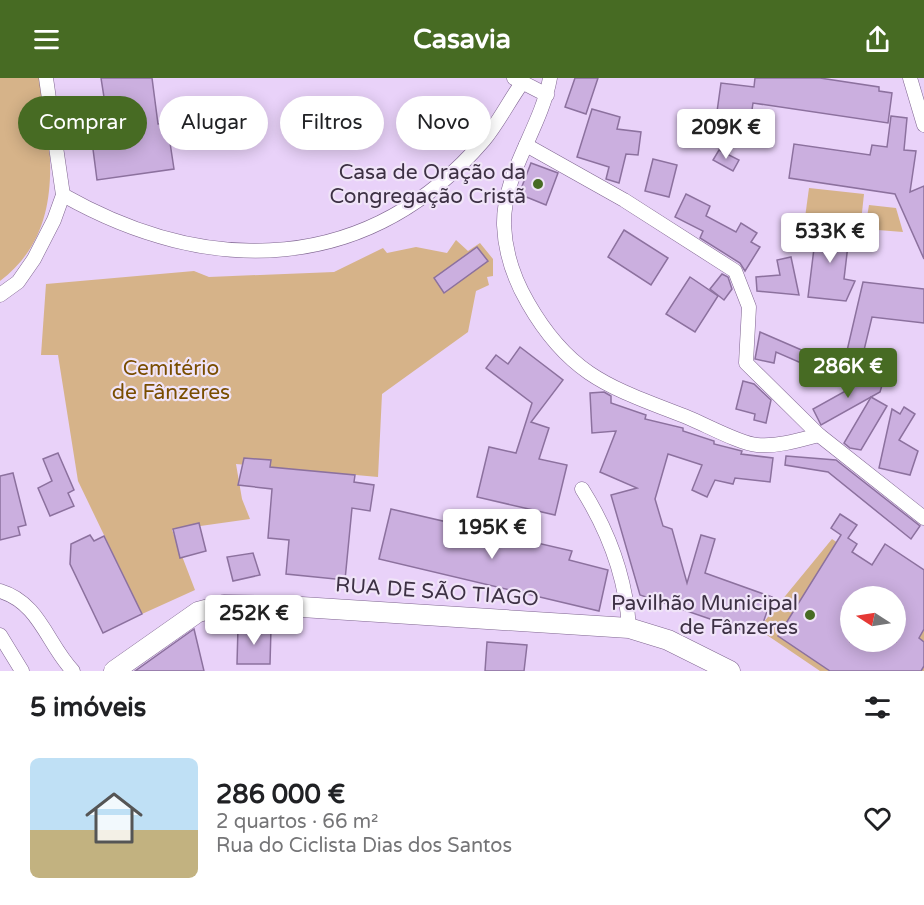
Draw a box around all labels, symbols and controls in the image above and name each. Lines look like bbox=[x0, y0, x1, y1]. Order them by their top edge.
icon: menu bbox=[30, 23, 63, 56]
text: Casavia bbox=[413, 23, 511, 56]
icon: share bbox=[861, 23, 894, 56]
chip: Comprar bbox=[18, 96, 147, 150]
chip: Alugar bbox=[159, 96, 268, 150]
chip: Filtros bbox=[280, 96, 384, 150]
chip: Novo bbox=[396, 96, 491, 150]
pin: 209K € bbox=[677, 109, 775, 160]
text: 209K € bbox=[691, 116, 761, 140]
place label: Casa de Oração da Congregação Cristã bbox=[330, 160, 526, 209]
marker: Casa de Oração da Congregação Cristã bbox=[531, 177, 545, 191]
pin: 533K € bbox=[781, 213, 879, 264]
text: 533K € bbox=[795, 220, 865, 244]
pin: 286K € bbox=[799, 348, 897, 399]
text: 286K € bbox=[813, 355, 883, 379]
park label: Cemitério de Fânzeres bbox=[112, 356, 230, 405]
pin: 195K € bbox=[443, 509, 541, 560]
text: 195K € bbox=[457, 516, 527, 540]
street label: RUA DE SÃO TIAGO bbox=[334, 572, 540, 612]
north arrow bbox=[840, 586, 906, 652]
map controls bbox=[840, 586, 906, 652]
place label: Pavilhão Municipal de Fânzeres bbox=[611, 591, 798, 640]
pin: 252K € bbox=[205, 595, 303, 646]
text: 252K € bbox=[219, 602, 289, 626]
marker: Pavilhão Municipal de Fânzeres bbox=[803, 608, 817, 622]
icon: filters bbox=[861, 691, 894, 724]
text: 5 imóveis bbox=[30, 692, 146, 723]
text: 286 000 € bbox=[216, 779, 345, 810]
icon: home bbox=[78, 782, 150, 854]
icon: heart bbox=[861, 802, 894, 835]
text: 2 quartos · 66 m² bbox=[216, 810, 378, 834]
text: Rua do Ciclista Dias dos Santos bbox=[216, 834, 512, 858]

